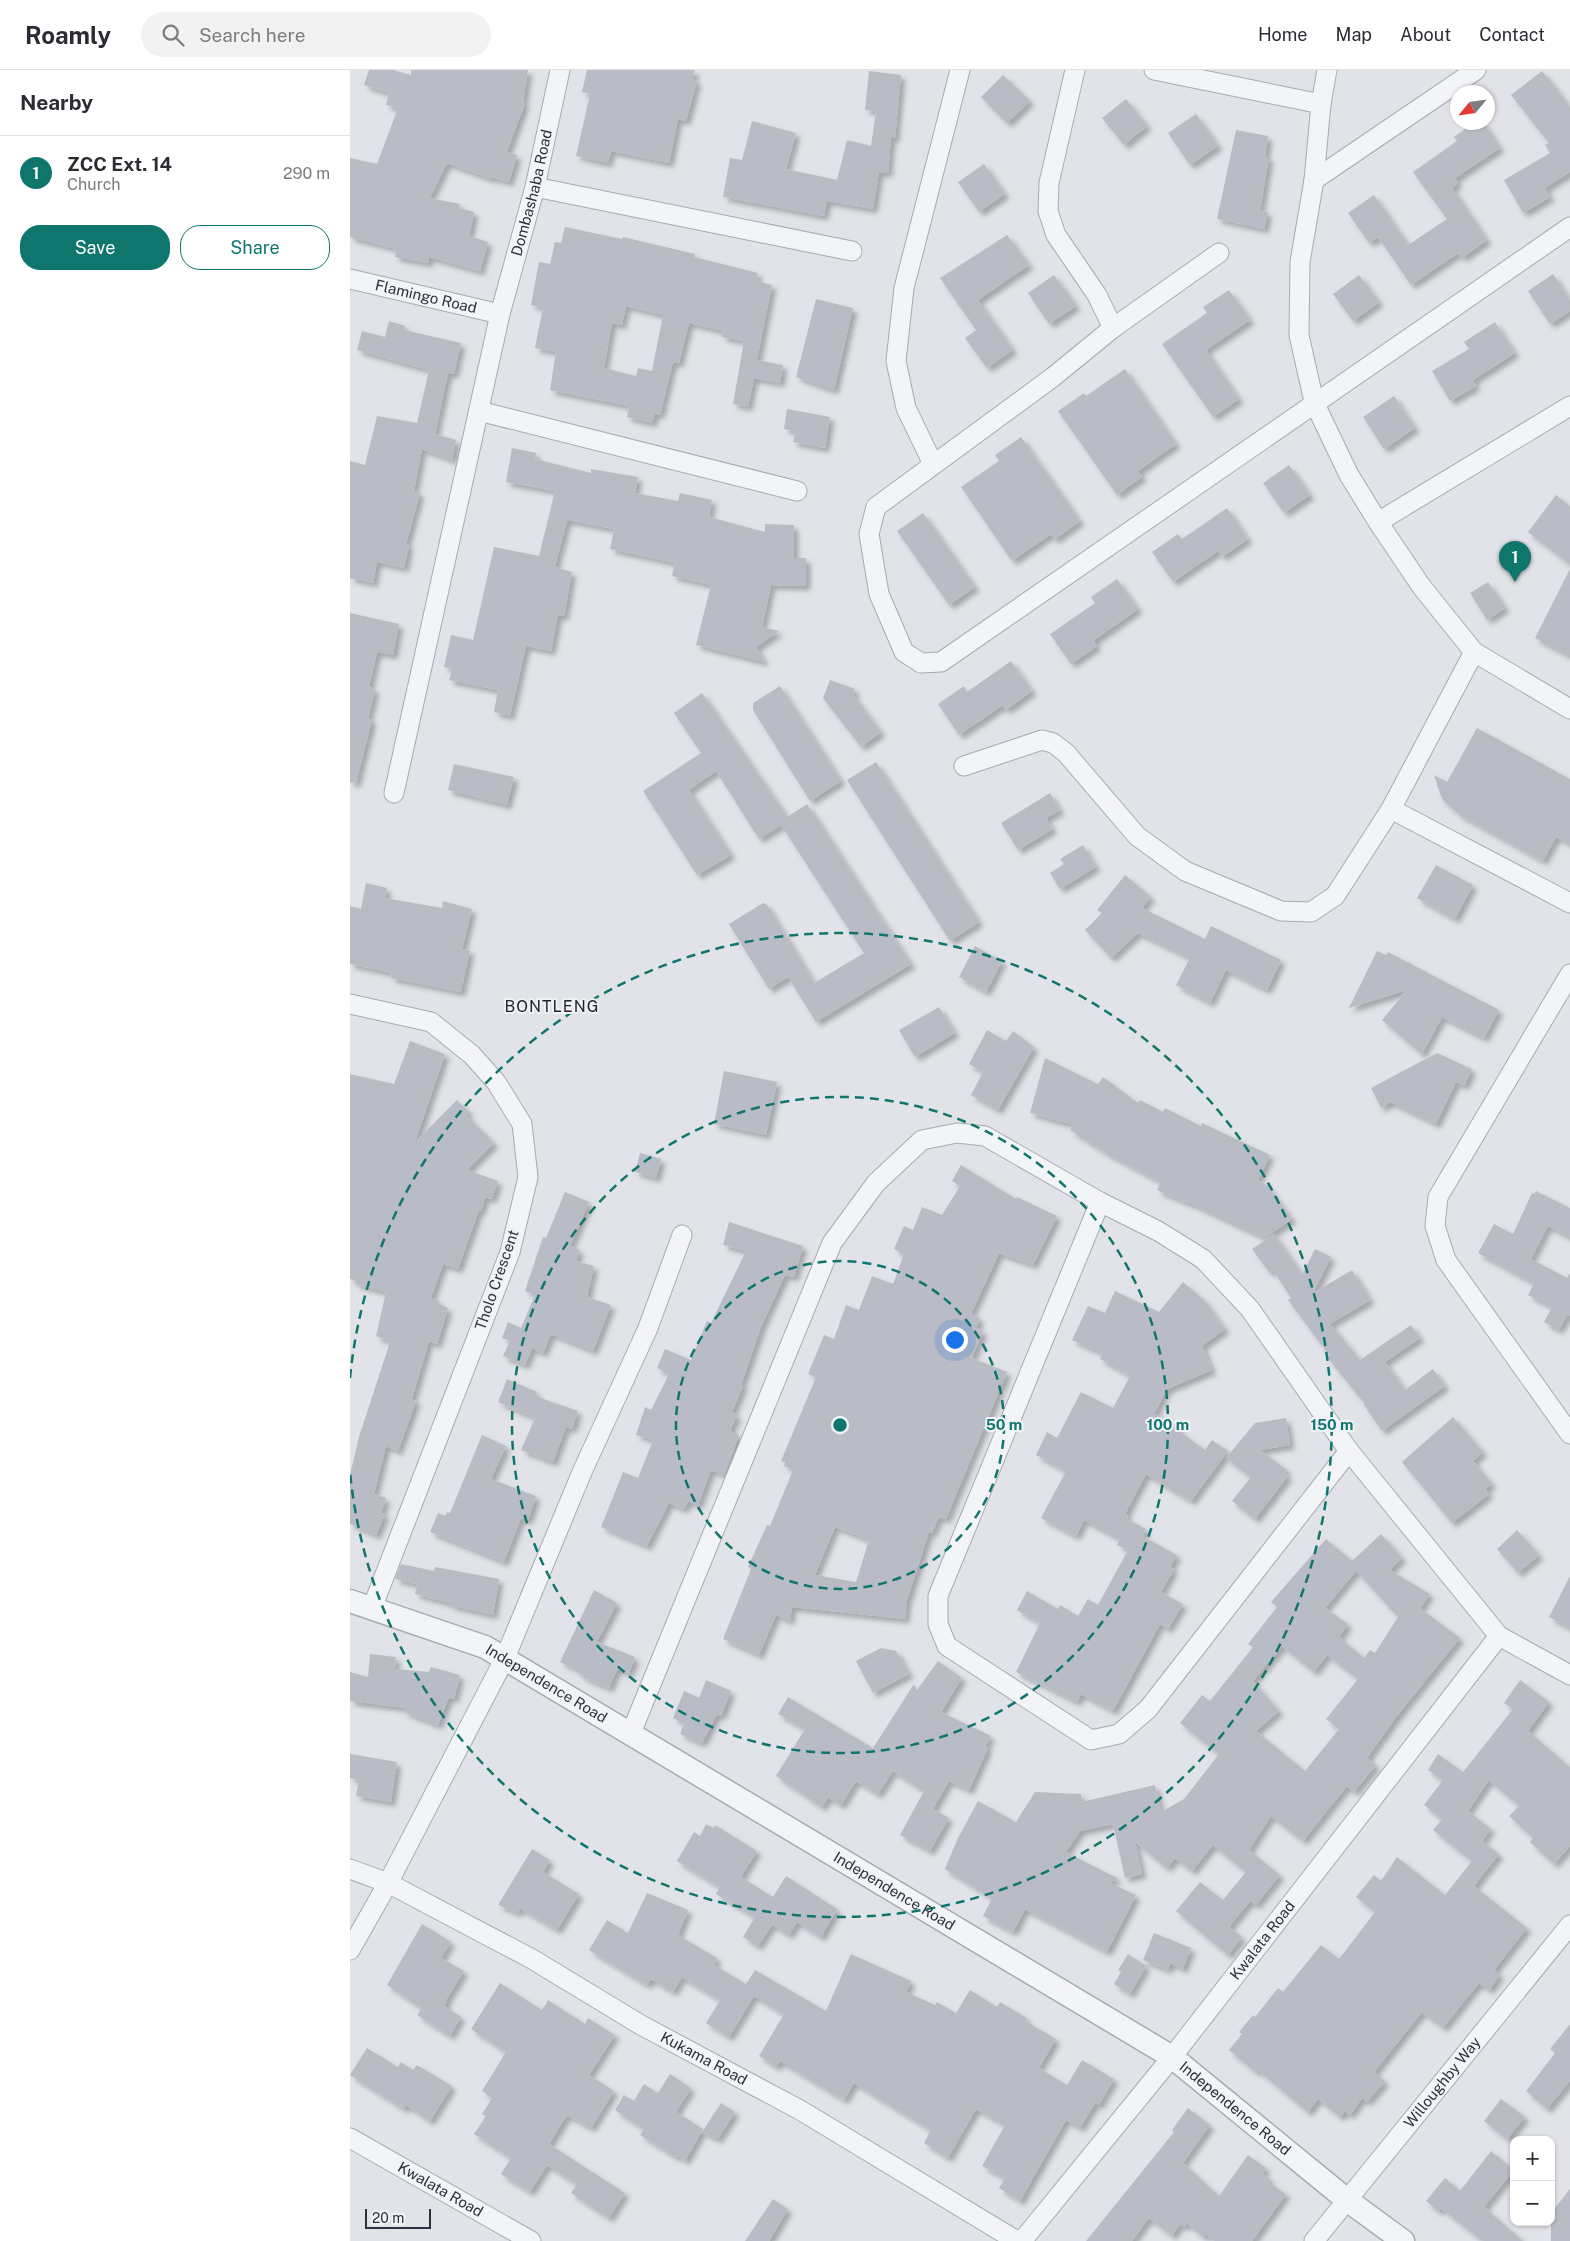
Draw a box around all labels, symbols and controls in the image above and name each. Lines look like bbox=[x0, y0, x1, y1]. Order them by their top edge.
search box bbox=[141, 12, 491, 57]
text: Roamly bbox=[25, 21, 111, 49]
icon: search bbox=[159, 21, 187, 49]
text: Search here bbox=[199, 24, 306, 46]
text: Home bbox=[1258, 24, 1308, 45]
text: Map bbox=[1336, 24, 1372, 45]
text: About bbox=[1400, 24, 1451, 45]
text: Contact bbox=[1479, 24, 1545, 45]
north arrow bbox=[1450, 85, 1495, 130]
text: Nearby bbox=[20, 90, 93, 115]
street label: Dombashaba Road bbox=[507, 128, 555, 258]
text: ZCC Ext. 14 bbox=[67, 153, 172, 175]
text: 1 bbox=[33, 164, 39, 183]
text: 290 m bbox=[283, 164, 330, 183]
text: Church bbox=[67, 175, 121, 194]
button: Save bbox=[20, 225, 170, 270]
button: Share bbox=[180, 225, 330, 270]
street label: Flamingo Road bbox=[374, 276, 479, 316]
pin: 1 bbox=[1499, 541, 1531, 582]
district label: BONTLENG bbox=[504, 997, 600, 1016]
street label: Tholo Crescent bbox=[471, 1227, 522, 1332]
your location bbox=[942, 1327, 968, 1353]
centre of rings bbox=[831, 1416, 849, 1434]
text: 50 m bbox=[986, 1416, 1022, 1433]
text: 100 m bbox=[1147, 1416, 1189, 1433]
text: 150 m bbox=[1310, 1416, 1354, 1433]
street label: Independence Road bbox=[483, 1640, 610, 1726]
street label: Independence Road bbox=[831, 1848, 958, 1933]
street label: Kwalata Road bbox=[1226, 1897, 1298, 1983]
street label: Kukama Road bbox=[658, 2028, 750, 2088]
street label: Willoughby Way bbox=[1400, 2033, 1484, 2131]
street label: Independence Road bbox=[1176, 2058, 1294, 2158]
map controls bbox=[1510, 2136, 1555, 2226]
button: + bbox=[1510, 2136, 1555, 2181]
street label: Kwalata Road bbox=[395, 2158, 486, 2220]
button: − bbox=[1510, 2181, 1555, 2226]
scale bar bbox=[365, 2206, 431, 2229]
text: 20 m bbox=[372, 2210, 404, 2226]

